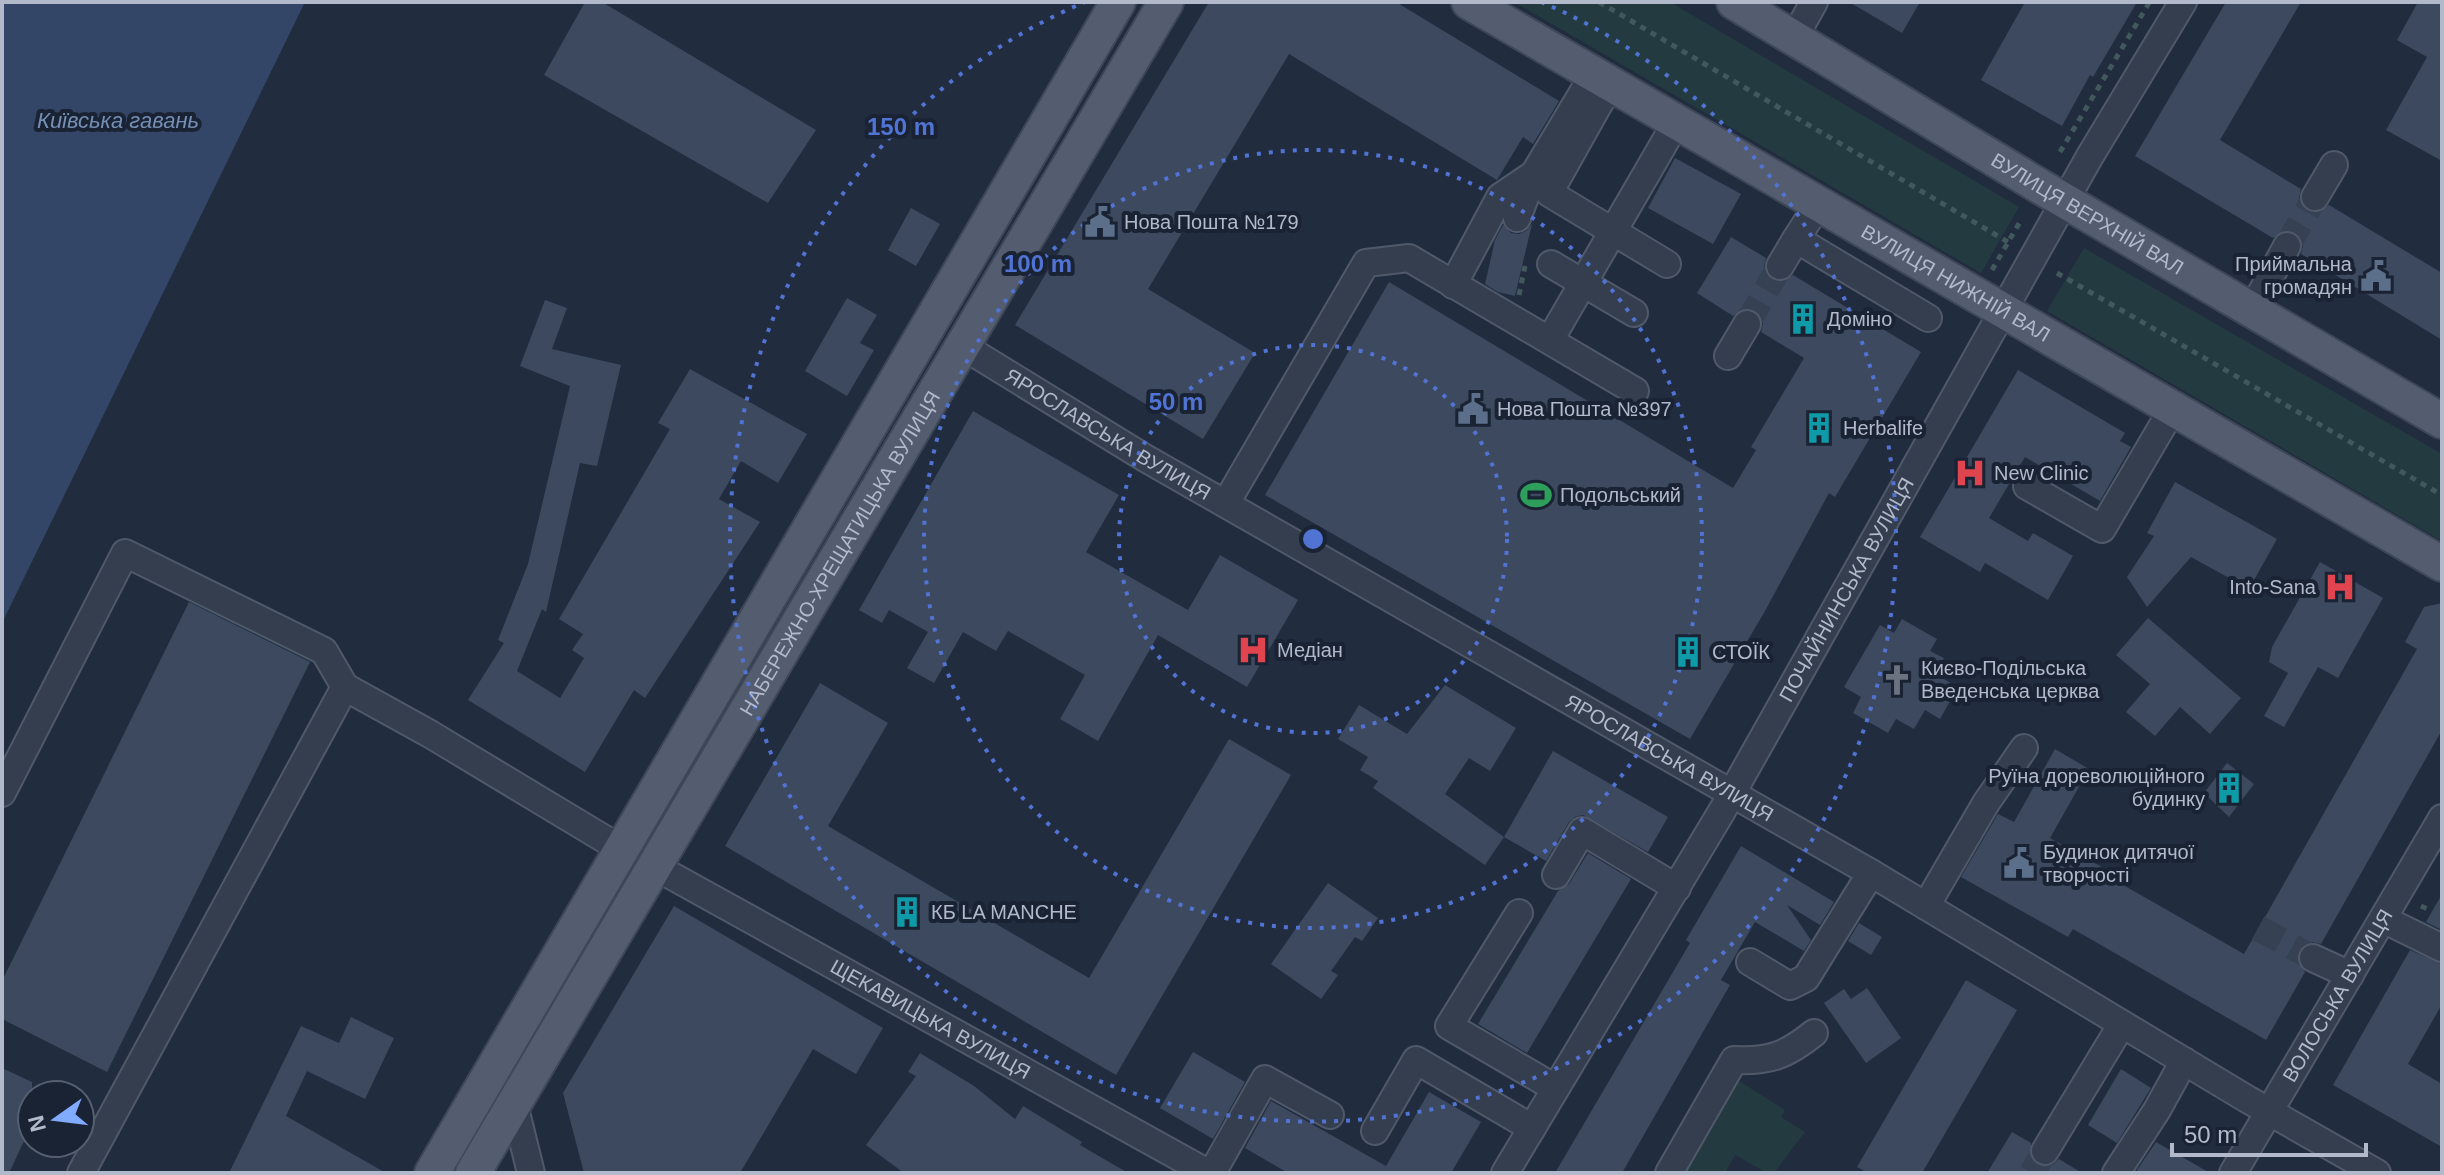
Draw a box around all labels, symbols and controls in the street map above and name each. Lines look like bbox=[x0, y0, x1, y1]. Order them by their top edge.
water label: Київська гавань bbox=[37, 108, 199, 133]
text: 150 m bbox=[867, 113, 935, 140]
street label: ВУЛИЦЯ ВЕРХНІЙ ВАЛ bbox=[1987, 149, 2187, 279]
public building icon: Нова Пошта №179 bbox=[1083, 205, 1117, 239]
place label: Нова Пошта №179 bbox=[1124, 211, 1299, 233]
street label: ВУЛИЦЯ НИЖНІЙ ВАЛ bbox=[1858, 220, 2054, 346]
text: 100 m bbox=[1004, 250, 1072, 277]
place label: Приймальна громадян bbox=[2235, 253, 2353, 298]
public building icon: Приймальна громадян bbox=[2359, 259, 2393, 293]
building icon: Доміно bbox=[1786, 302, 1820, 336]
place label: Доміно bbox=[1827, 308, 1892, 330]
street label: ЯРОСЛАВСЬКА ВУЛИЦЯ bbox=[1001, 364, 1215, 504]
street label: НАБЕРЕЖНО-ХРЕЩАТИЦЬКА ВУЛИЦЯ bbox=[735, 387, 944, 720]
text: 50 m bbox=[1149, 388, 1203, 415]
public building icon: Нова Пошта №397 bbox=[1456, 392, 1490, 426]
place label: Нова Пошта №397 bbox=[1497, 398, 1672, 420]
building icon: Herbalife bbox=[1802, 411, 1836, 445]
place label: Herbalife bbox=[1843, 417, 1923, 439]
hospital icon: New Clinic bbox=[1953, 456, 1987, 490]
place label: New Clinic bbox=[1994, 462, 2088, 484]
street label: ПОЧАЙНИНСЬКА ВУЛИЦЯ bbox=[1775, 474, 1918, 705]
sports icon: Подольський bbox=[1519, 478, 1553, 512]
place label: Подольський bbox=[1560, 484, 1681, 506]
centre of rings bbox=[1299, 525, 1327, 553]
hospital icon: Into-Sana bbox=[2323, 570, 2357, 604]
place label: Into-Sana bbox=[2229, 576, 2317, 598]
hospital icon: Медіан bbox=[1236, 633, 1270, 667]
building icon: СТОЇК bbox=[1671, 635, 1705, 669]
place label: Медіан bbox=[1277, 639, 1343, 661]
place label: СТОЇК bbox=[1712, 641, 1770, 663]
place label: Києво-Подільська Введенська церква bbox=[1921, 657, 2100, 702]
church icon: Києво-Подільська Введенська церква bbox=[1880, 663, 1914, 697]
street label: ЯРОСЛАВСЬКА ВУЛИЦЯ bbox=[1562, 690, 1777, 826]
place label: Руїна дореволюційного будинку bbox=[1988, 765, 2205, 810]
building icon: Руїна дореволюційного будинку bbox=[2212, 771, 2246, 805]
place label: Будинок дитячої творчості bbox=[2043, 841, 2195, 886]
public building icon: Будинок дитячої творчості bbox=[2002, 846, 2036, 880]
building icon: КБ LA MANCHE bbox=[890, 895, 924, 929]
place label: КБ LA MANCHE bbox=[931, 901, 1077, 923]
street label: ВОЛОСЬКА ВУЛИЦЯ bbox=[2278, 905, 2397, 1086]
street label: ЩЕКАВИЦЬКА ВУЛИЦЯ bbox=[827, 955, 1034, 1083]
north arrow bbox=[16, 1079, 96, 1159]
scale bar bbox=[2172, 1107, 2366, 1157]
text: N bbox=[23, 1113, 51, 1134]
text: 50 m bbox=[2184, 1121, 2237, 1148]

